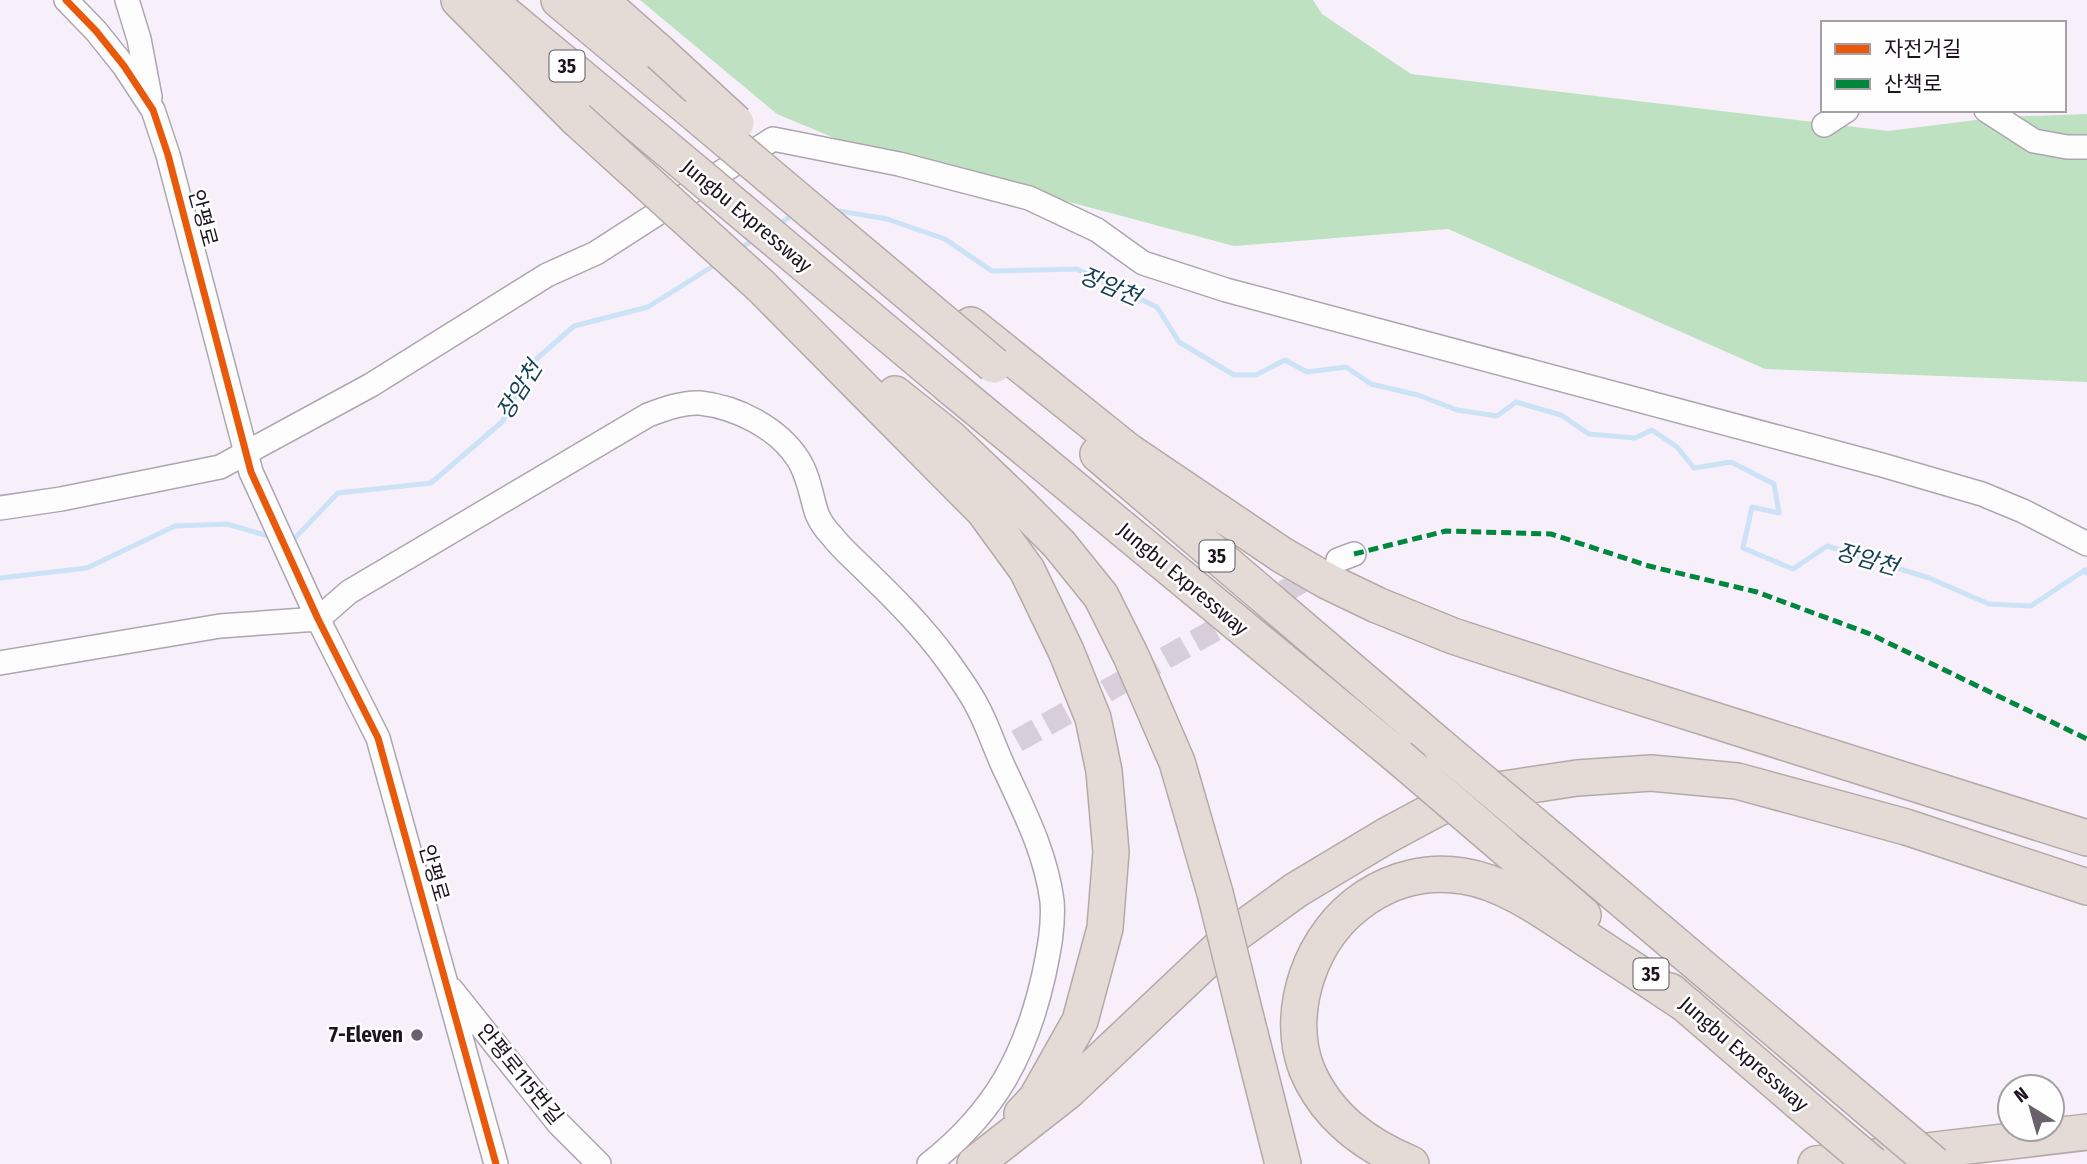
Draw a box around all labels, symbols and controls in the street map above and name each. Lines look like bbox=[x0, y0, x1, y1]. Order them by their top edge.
legend bbox=[1821, 21, 2066, 112]
text: 자전거길 bbox=[1884, 36, 1961, 62]
road number: 35 bbox=[550, 50, 584, 82]
text: 산책로 bbox=[1884, 71, 1942, 97]
street label: Jungbu Expressway bbox=[676, 154, 818, 279]
street label: 안평로 bbox=[183, 187, 223, 249]
water label: 장암천 bbox=[1075, 261, 1147, 312]
water label: 장암천 bbox=[490, 353, 549, 424]
street label: Jungbu Expressway bbox=[1112, 517, 1254, 642]
water label: 장암천 bbox=[1833, 537, 1904, 582]
road number: 35 bbox=[1200, 540, 1234, 572]
street label: 안평로 bbox=[414, 842, 454, 904]
road number: 35 bbox=[1634, 958, 1668, 990]
street label: Jungbu Expressway bbox=[1674, 991, 1814, 1118]
street label: 안평로115번길 bbox=[471, 1018, 569, 1130]
place label: 7-Eleven bbox=[329, 1022, 403, 1048]
marker: 7-Eleven bbox=[409, 1027, 425, 1043]
north arrow bbox=[1996, 1073, 2066, 1143]
text: N bbox=[2010, 1082, 2033, 1107]

